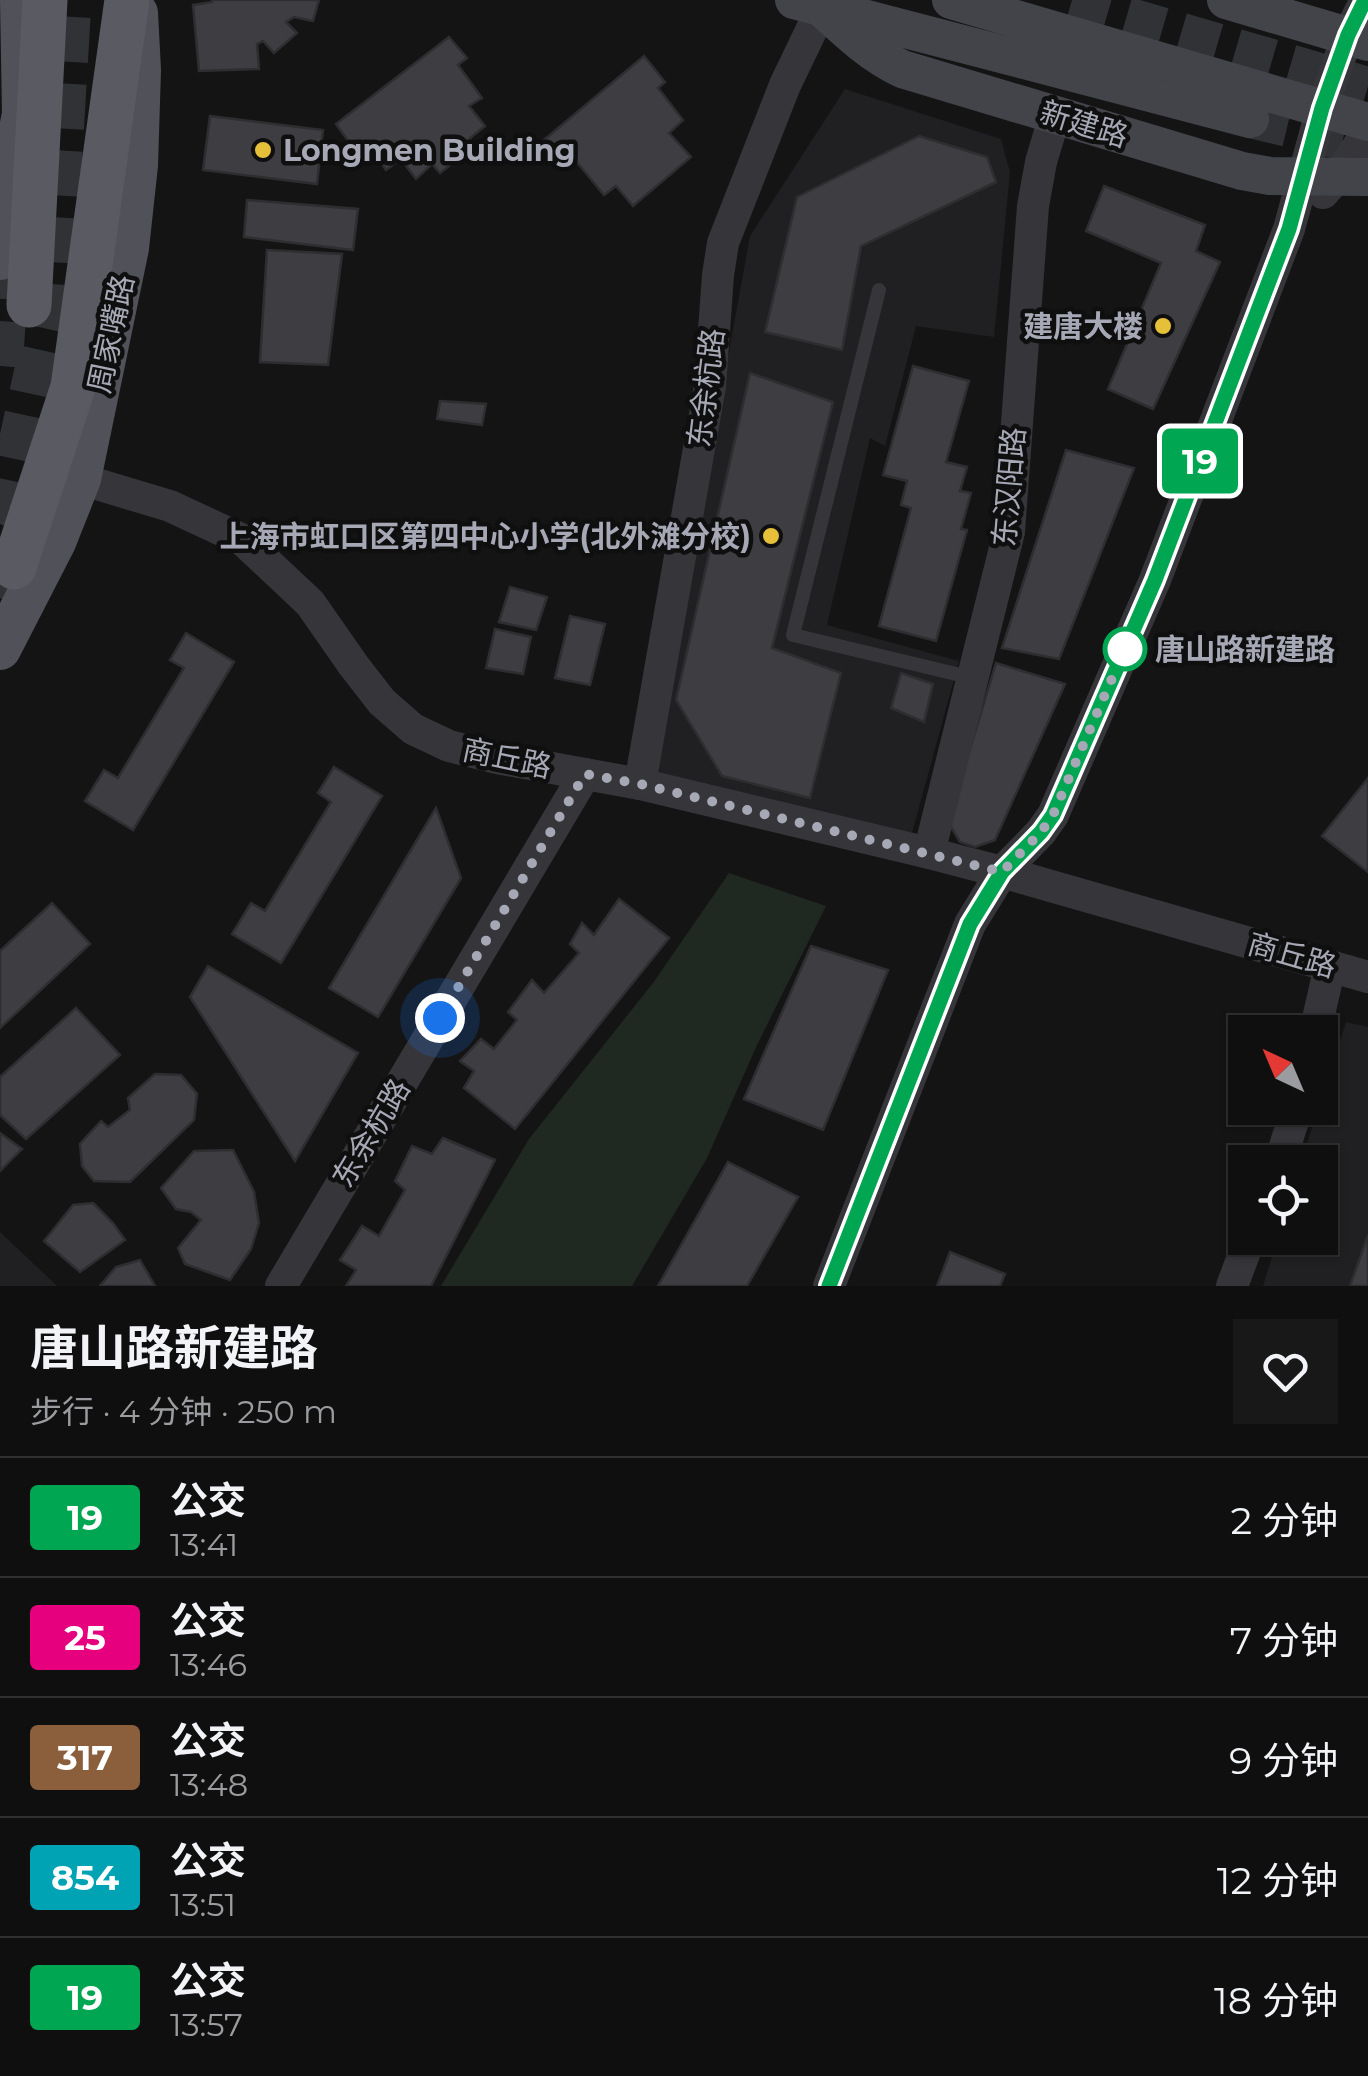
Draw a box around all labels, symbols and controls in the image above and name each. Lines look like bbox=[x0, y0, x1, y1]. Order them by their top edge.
street label: 新建路 bbox=[1036, 93, 1132, 155]
place label: Longmen Building bbox=[283, 132, 576, 169]
marker: Longmen Building bbox=[252, 139, 274, 161]
street label: 周家嘴路 bbox=[80, 271, 142, 397]
place label: 建唐大楼 bbox=[1023, 308, 1143, 345]
marker: 建唐大楼 bbox=[1152, 315, 1174, 337]
street label: 东余杭路 bbox=[680, 326, 732, 450]
street label: 东汉阳路 bbox=[985, 426, 1033, 548]
line badge: 19 bbox=[1155, 428, 1245, 494]
text: 19 bbox=[1182, 440, 1218, 483]
place label: 上海市虹口区第四中心小学(北外滩分校) bbox=[220, 518, 751, 555]
marker: 上海市虹口区第四中心小学(北外滩分校) bbox=[760, 525, 782, 547]
marker: 唐山路新建路 bbox=[1104, 628, 1146, 670]
place label: 唐山路新建路 bbox=[1155, 631, 1335, 668]
street label: 商丘路 bbox=[459, 731, 555, 785]
street label: 商丘路 bbox=[1244, 925, 1340, 985]
your location bbox=[415, 993, 465, 1043]
north arrow bbox=[1228, 1015, 1338, 1125]
map controls bbox=[1228, 1015, 1338, 1255]
street label: 东余杭路 bbox=[324, 1072, 418, 1194]
button: locate bbox=[1228, 1145, 1338, 1255]
text: 唐山路新建路 bbox=[30, 1319, 318, 1377]
button: heart bbox=[1233, 1319, 1338, 1424]
text: 步行 · 4 分钟 · 250 m bbox=[30, 1392, 337, 1431]
text: 公交 bbox=[170, 1477, 246, 1524]
text: 19 bbox=[67, 1496, 103, 1539]
text: 2 分钟 bbox=[1230, 1497, 1338, 1544]
text: 13:41 bbox=[170, 1525, 238, 1564]
text: 公交 bbox=[170, 1597, 246, 1644]
text: 25 bbox=[64, 1616, 106, 1659]
text: 7 分钟 bbox=[1230, 1617, 1338, 1664]
text: 13:46 bbox=[170, 1645, 247, 1684]
text: 公交 bbox=[170, 1717, 246, 1764]
text: 317 bbox=[57, 1736, 113, 1779]
text: 9 分钟 bbox=[1229, 1737, 1338, 1784]
text: 13:48 bbox=[170, 1765, 248, 1804]
text: 公交 bbox=[170, 1837, 246, 1884]
text: 854 bbox=[51, 1856, 119, 1899]
text: 12 分钟 bbox=[1217, 1857, 1338, 1904]
text: 13:51 bbox=[170, 1885, 236, 1924]
text: 公交 bbox=[170, 1957, 246, 2004]
text: 19 bbox=[67, 1976, 103, 2019]
text: 18 分钟 bbox=[1214, 1977, 1338, 2024]
text: 13:57 bbox=[170, 2005, 243, 2044]

